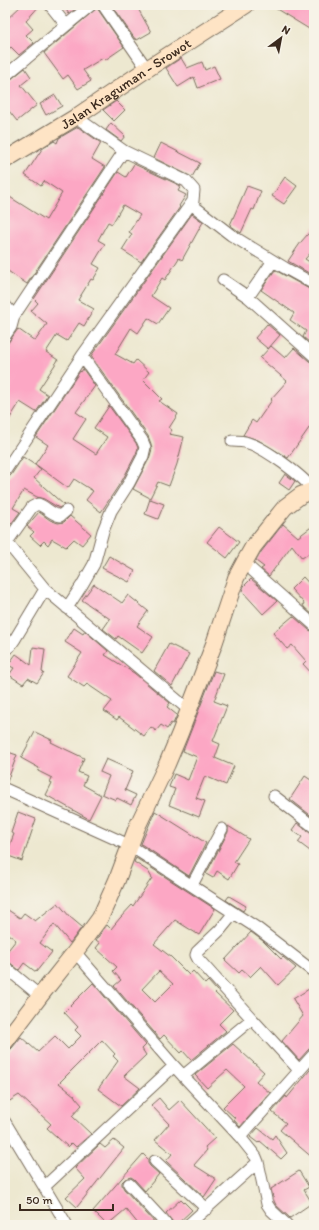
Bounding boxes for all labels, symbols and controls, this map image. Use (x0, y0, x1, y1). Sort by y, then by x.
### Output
north arrow (261, 18, 301, 58)
text: N (279, 22, 293, 37)
street label: Jalan Kraguman - Srowot (58, 34, 194, 133)
scale bar (20, 1186, 113, 1212)
text: 50 m (26, 1193, 52, 1207)

